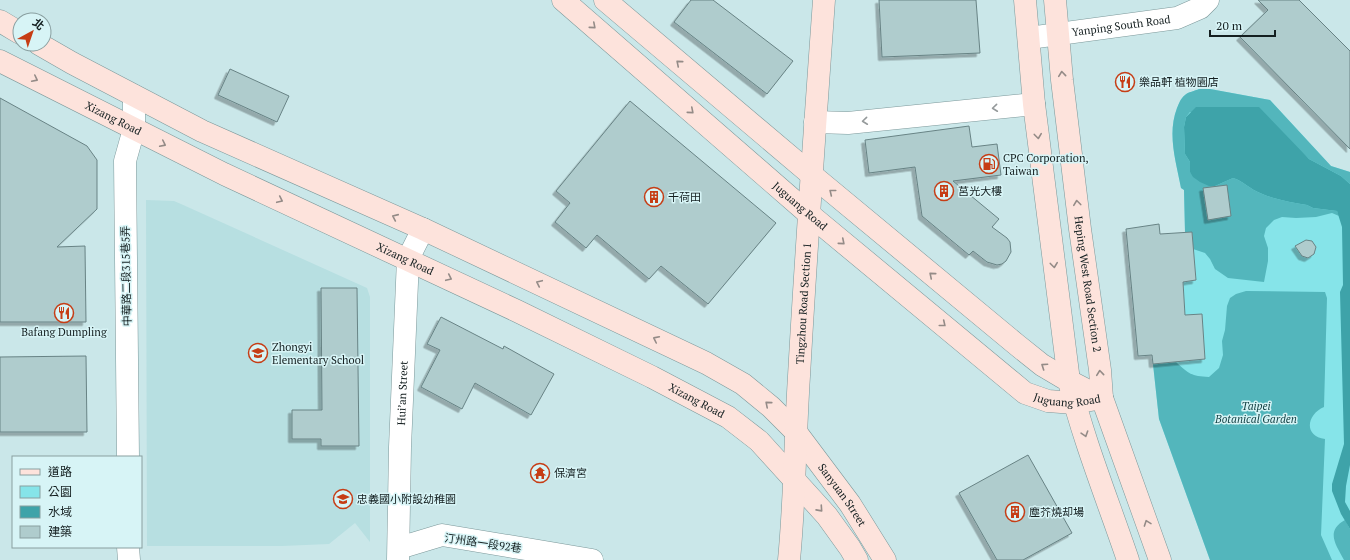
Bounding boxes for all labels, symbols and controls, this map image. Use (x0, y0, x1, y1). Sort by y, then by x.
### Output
north arrow (12, 12, 52, 52)
street label: Yanping South Road (1071, 12, 1171, 39)
scale bar (1210, 12, 1275, 38)
text: 北 (30, 15, 47, 33)
text: 20 m (1216, 18, 1243, 33)
one-way arrow (588, 21, 596, 28)
one-way arrow (677, 61, 684, 68)
one-way arrow (1057, 71, 1066, 77)
restaurant icon: 樂品軒 植物園店 (1114, 71, 1136, 93)
one-way arrow (31, 74, 38, 82)
place label: 樂品軒 植物園店 (1139, 75, 1219, 89)
street label: Xizang Road (83, 98, 144, 138)
one-way arrow (992, 104, 998, 113)
one-way arrow (686, 106, 694, 114)
one-way arrow (862, 117, 868, 126)
one-way arrow (1033, 133, 1042, 139)
one-way arrow (159, 139, 167, 147)
place label: CPC Corporation, Taiwan (1003, 151, 1089, 178)
fuel station icon: CPC Corporation, Taiwan (978, 153, 1000, 175)
street label: Juguang Road (770, 179, 830, 233)
building icon: 莒光大樓 (933, 180, 955, 202)
place label: 莒光大樓 (958, 184, 1002, 198)
building icon: 千荷田 (643, 186, 665, 208)
place label: 千荷田 (668, 190, 701, 204)
one-way arrow (830, 190, 837, 197)
one-way arrow (276, 195, 284, 203)
one-way arrow (1073, 200, 1082, 206)
one-way arrow (392, 214, 400, 222)
street label: Heping West Road Section 2 (1071, 215, 1104, 353)
street label: 中華路二段315巷5弄 (118, 226, 134, 326)
one-way arrow (838, 237, 845, 244)
street label: Xizang Road (375, 239, 436, 278)
street label: Tingzhou Road Section 1 (793, 242, 814, 365)
one-way arrow (1049, 262, 1058, 268)
one-way arrow (930, 273, 937, 280)
one-way arrow (445, 274, 452, 282)
one-way arrow (535, 280, 543, 288)
restaurant icon: Bafang Dumpling (53, 302, 75, 324)
one-way arrow (938, 320, 945, 327)
place label: Bafang Dumpling (21, 325, 107, 339)
one-way arrow (653, 336, 661, 344)
place label: Zhongyi Elementary School (272, 340, 364, 367)
school or university icon: Zhongyi Elementary School (247, 342, 269, 364)
street label: Hui’an Street (394, 360, 411, 426)
one-way arrow (1041, 363, 1048, 371)
one-way arrow (1096, 370, 1105, 376)
street label: Xizang Road (666, 380, 727, 421)
street label: Juguang Road (1032, 390, 1101, 410)
park label: Taipei Botanical Garden (1214, 399, 1297, 426)
one-way arrow (765, 402, 773, 409)
one-way arrow (1080, 430, 1088, 437)
legend (12, 456, 142, 548)
street label: Sanyuan Street (815, 461, 869, 529)
temple icon: 保濟宮 (529, 462, 551, 484)
text: 道路 (48, 464, 72, 479)
place label: 保濟宮 (554, 466, 587, 480)
text: 公園 (48, 484, 72, 499)
school or university icon: 忠義國小附設幼稚園 (332, 488, 354, 510)
place label: 忠義國小附設幼稚園 (357, 492, 456, 506)
building icon: 塵芥燒却場 (1004, 501, 1026, 523)
text: 水域 (48, 504, 72, 519)
one-way arrow (815, 504, 823, 512)
place label: 塵芥燒却場 (1029, 505, 1084, 519)
one-way arrow (1144, 520, 1152, 527)
text: 建築 (48, 524, 72, 539)
street label: 汀州路一段92巷 (444, 531, 522, 555)

